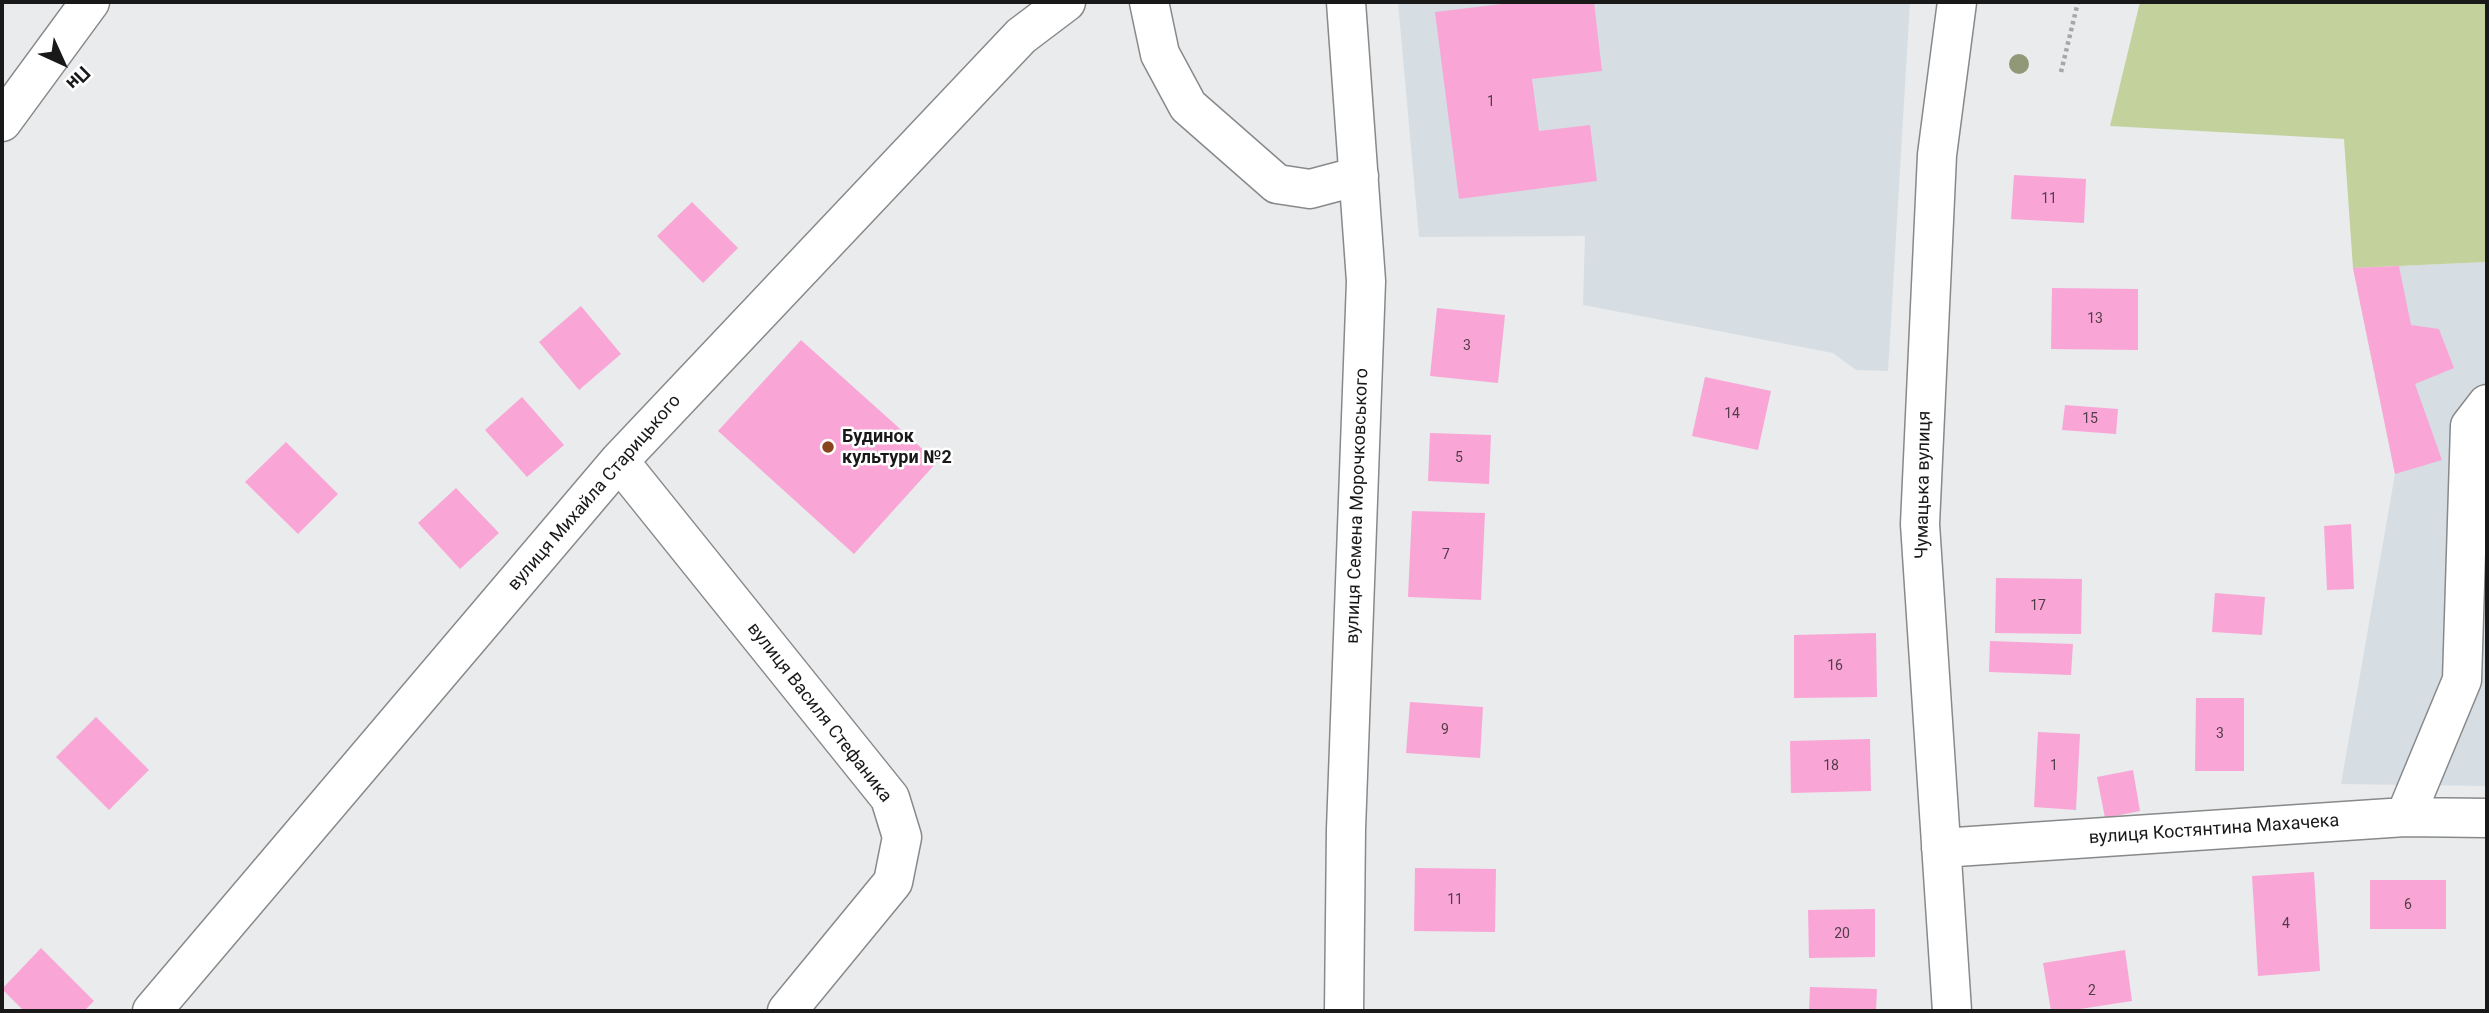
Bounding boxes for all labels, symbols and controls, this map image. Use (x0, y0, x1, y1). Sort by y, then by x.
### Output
north arrow (28, 28, 98, 98)
text: Пн (62, 62, 95, 95)
house number: 1 (1487, 94, 1495, 110)
house number: 11 (2041, 191, 2057, 207)
house number: 13 (2087, 311, 2103, 327)
house number: 3 (1463, 338, 1471, 354)
street label: вулиця Семена Морочковського (1342, 368, 1374, 644)
street label: вулиця Михайла Старицького (504, 391, 686, 595)
house number: 14 (1724, 406, 1740, 422)
street label: Чумацька вулиця (1912, 411, 1936, 559)
house number: 15 (2082, 411, 2098, 427)
place label: Будинок культури №2 (842, 426, 952, 468)
marker: Будинок культури №2 (820, 439, 836, 455)
house number: 5 (1455, 450, 1463, 466)
house number: 7 (1442, 547, 1450, 563)
house number: 17 (2030, 598, 2046, 614)
street label: вулиця Василя Стефаника (742, 619, 896, 807)
house number: 16 (1827, 658, 1843, 674)
house number: 9 (1441, 722, 1449, 738)
house number: 3 (2216, 726, 2224, 742)
house number: 18 (1823, 758, 1839, 774)
house number: 1 (2050, 758, 2058, 774)
street label: вулиця Костянтина Махачека (2088, 810, 2340, 850)
house number: 11 (1447, 892, 1463, 908)
house number: 6 (2404, 897, 2412, 913)
house number: 4 (2282, 916, 2290, 932)
house number: 20 (1834, 926, 1850, 942)
house number: 2 (2088, 983, 2096, 999)

